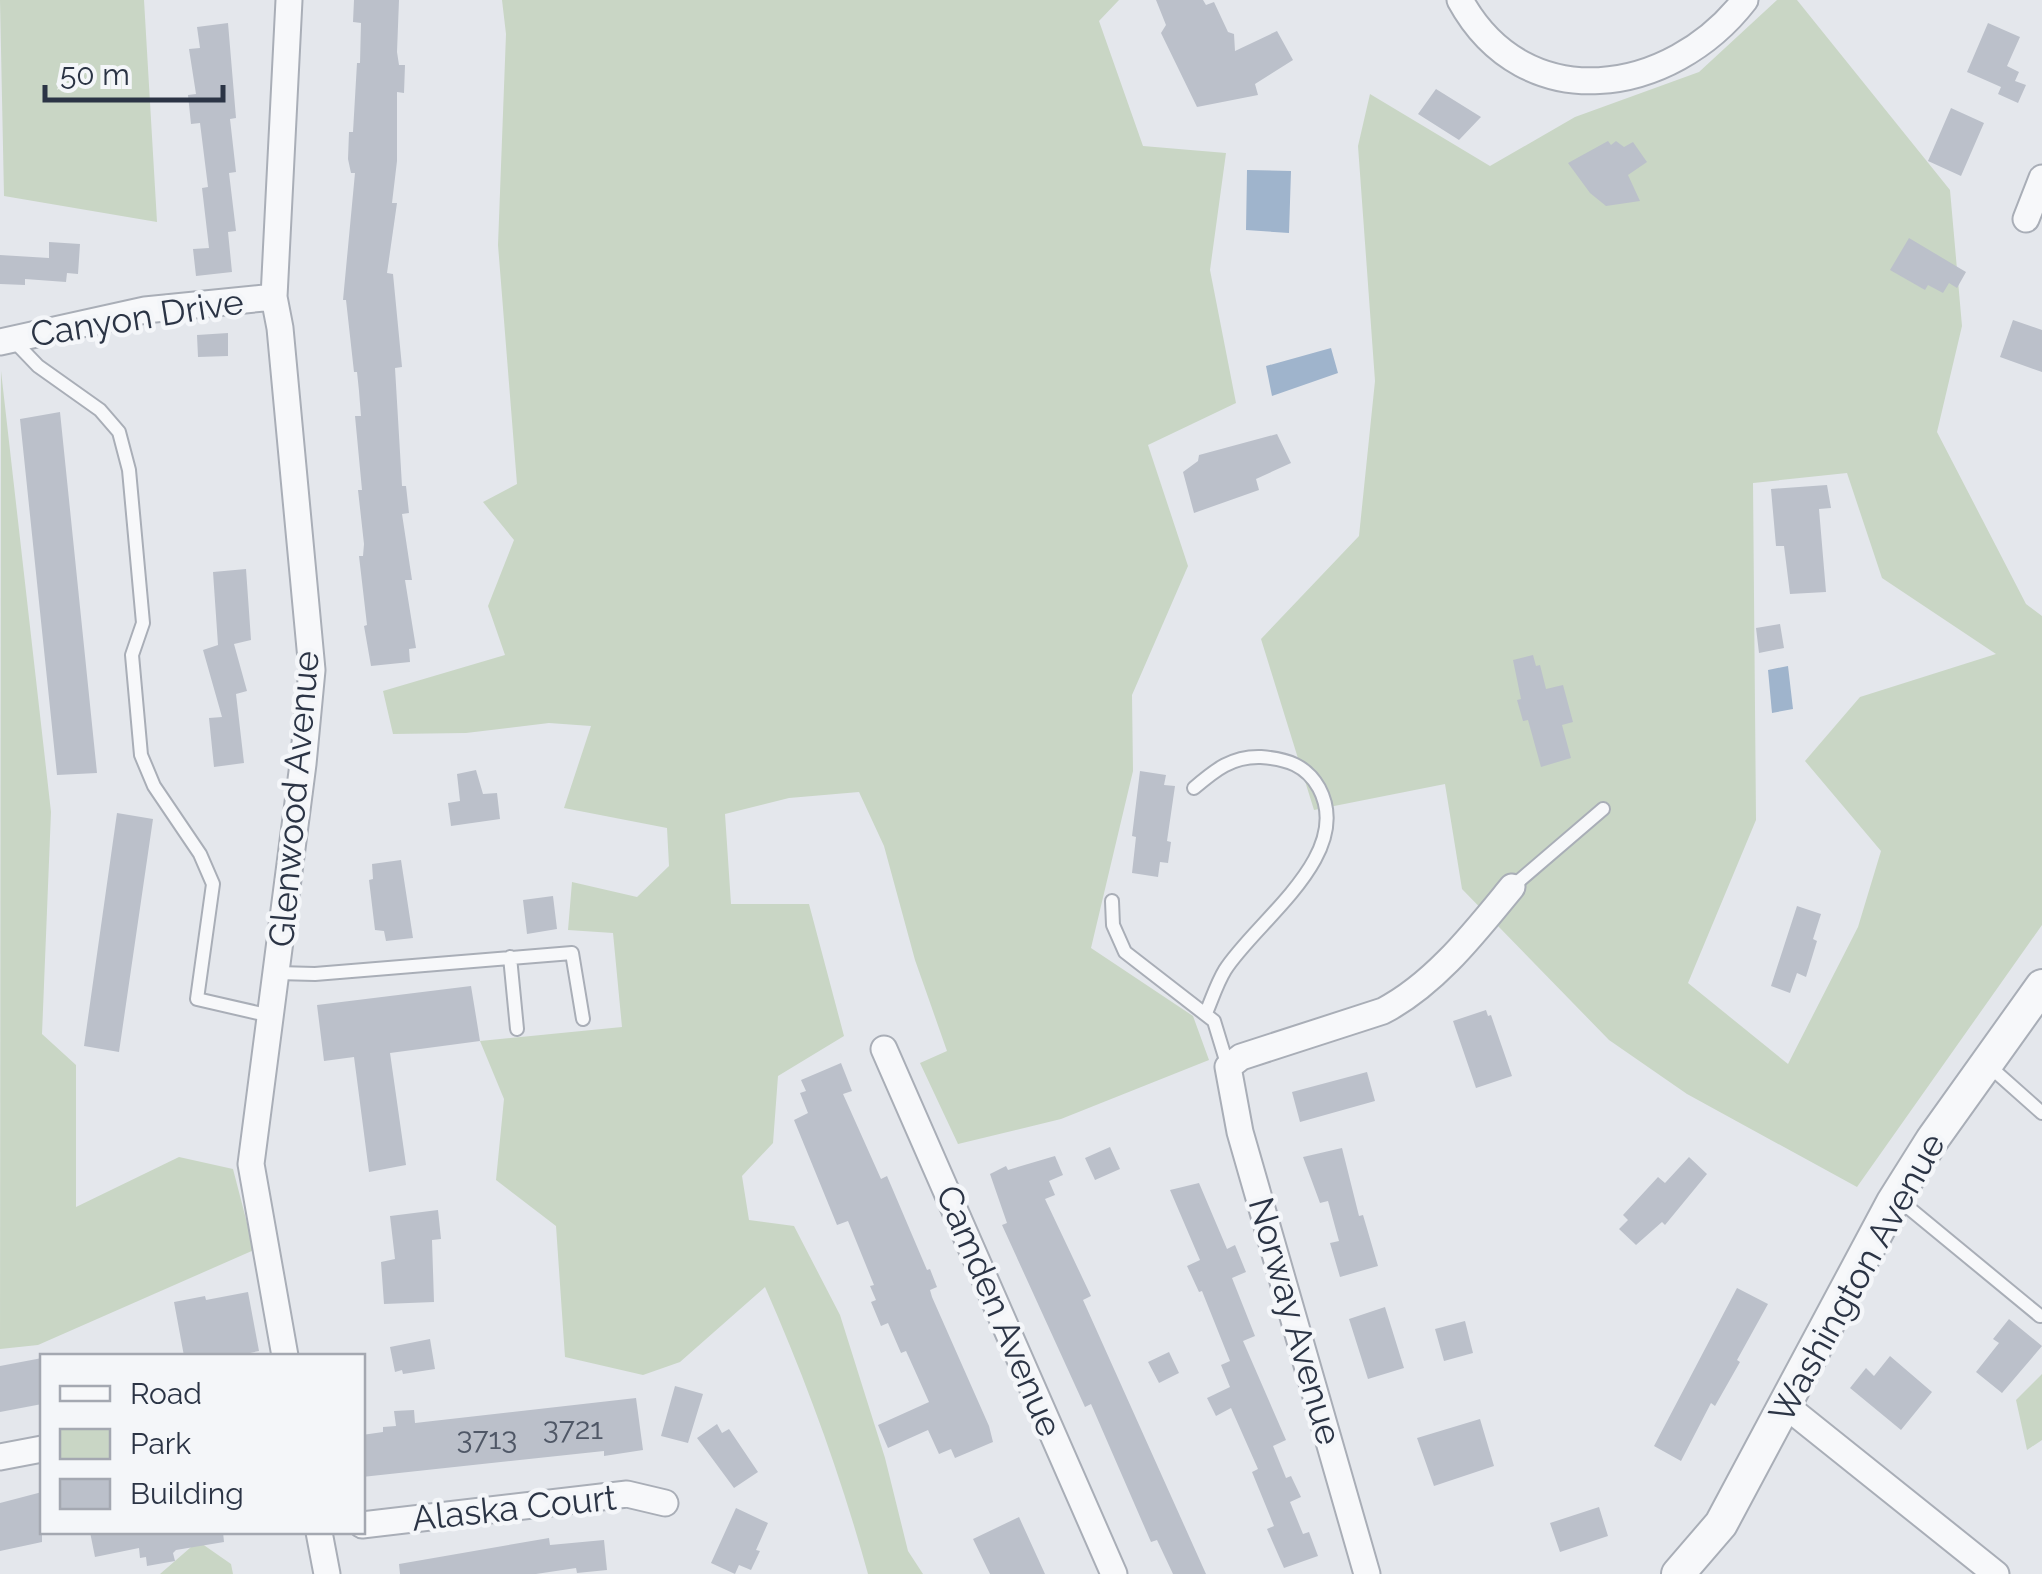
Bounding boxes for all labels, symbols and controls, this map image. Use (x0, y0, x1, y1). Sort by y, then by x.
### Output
scale bar (45, 40, 222, 102)
text: 50 m (60, 57, 130, 92)
street label: Canyon Drive (27, 280, 246, 355)
street label: Glenwood Avenue (260, 649, 327, 949)
street label: Washington Avenue (1760, 1126, 1953, 1429)
street label: Camden Avenue (928, 1179, 1071, 1442)
street label: Norway Avenue (1241, 1193, 1350, 1449)
legend (40, 1354, 365, 1534)
text: Road (130, 1376, 202, 1411)
house number: 3721 (543, 1411, 603, 1446)
house number: 3713 (457, 1421, 517, 1456)
text: Park (130, 1426, 191, 1461)
text: Building (130, 1476, 244, 1511)
street label: Alaska Court (410, 1476, 618, 1539)

